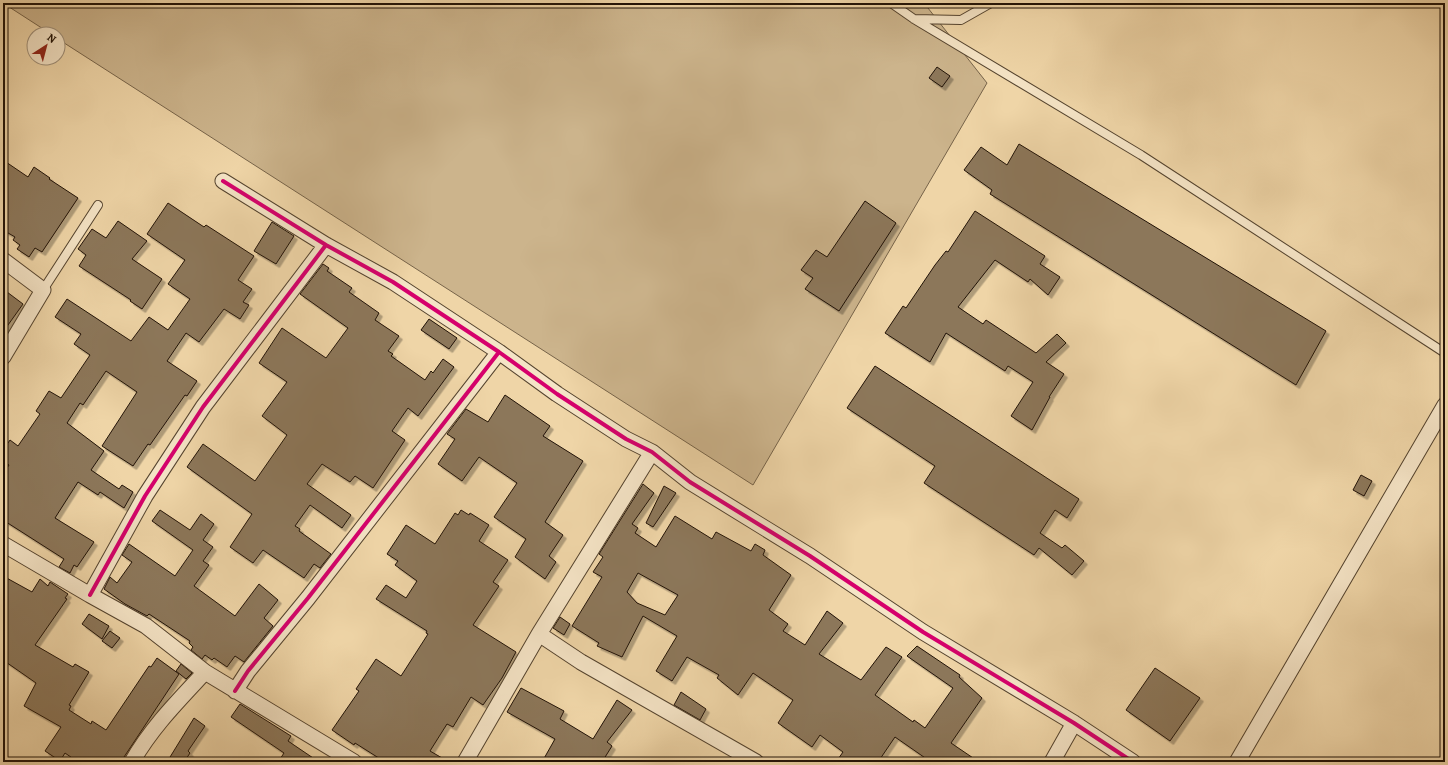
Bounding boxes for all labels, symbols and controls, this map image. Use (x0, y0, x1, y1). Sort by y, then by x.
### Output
north arrow (26, 26, 66, 66)
text: N (44, 30, 59, 47)

